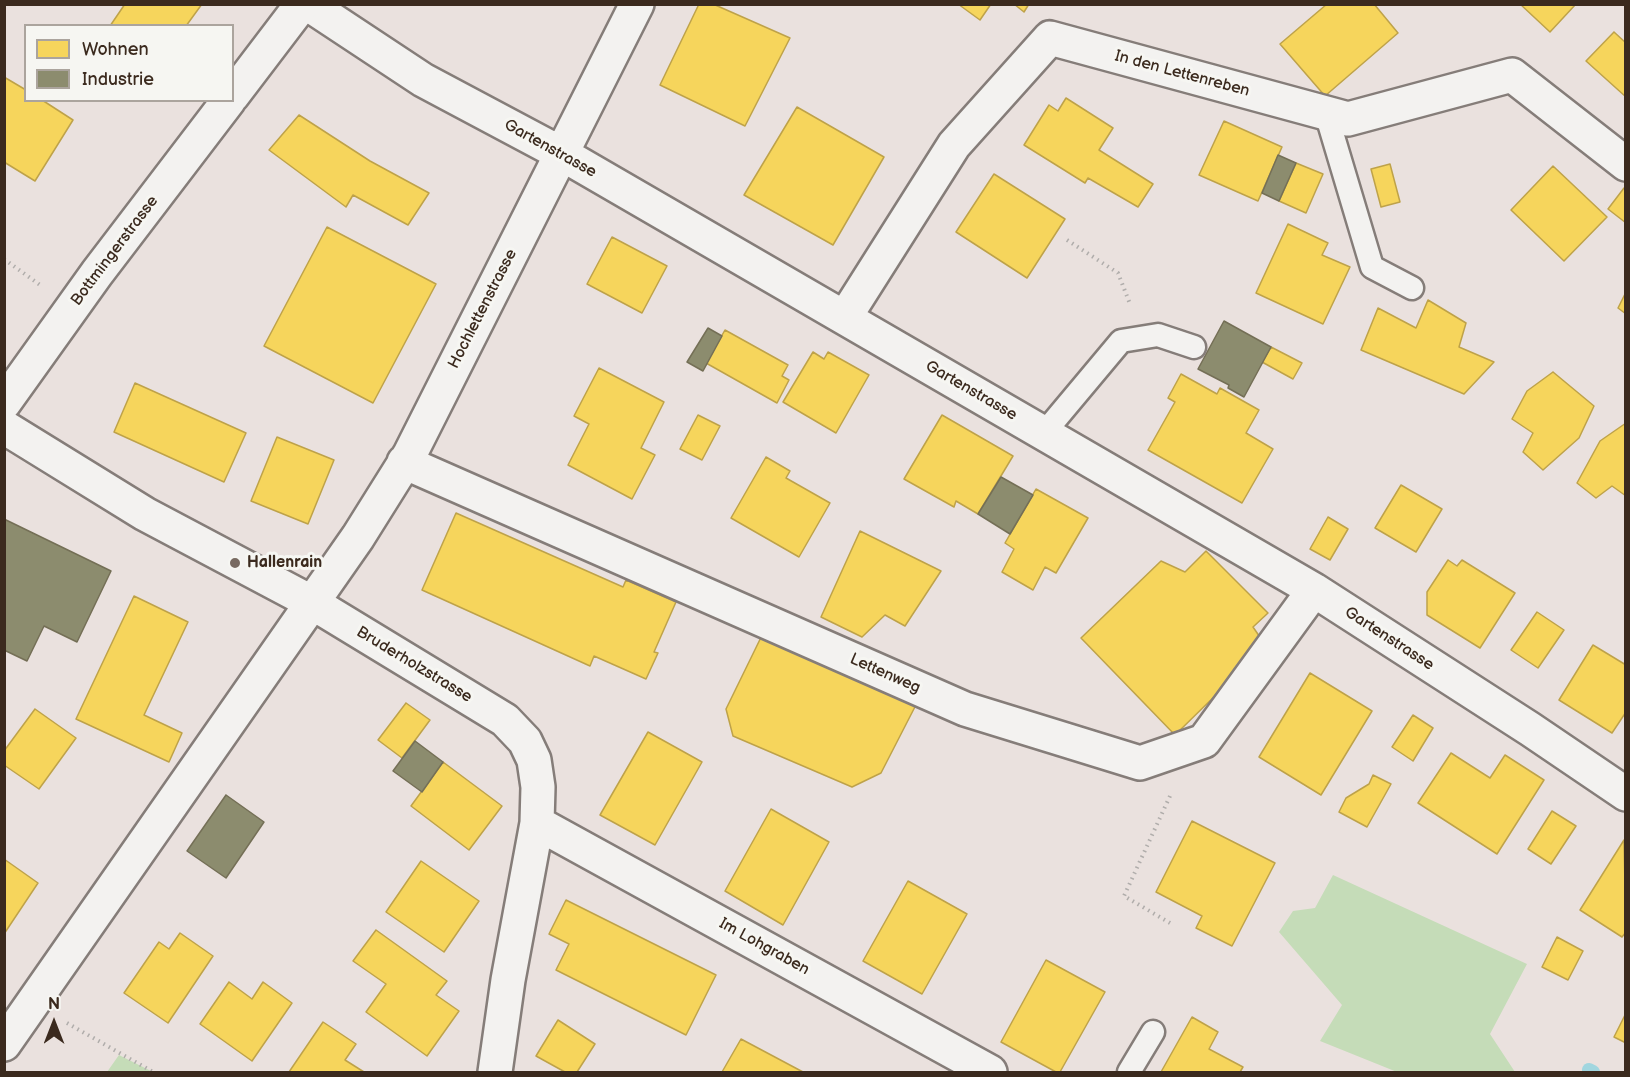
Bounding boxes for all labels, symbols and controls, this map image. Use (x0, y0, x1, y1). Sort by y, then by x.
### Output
legend (24, 24, 234, 102)
text: Wohnen (82, 39, 149, 60)
street label: In den Lettenreben (1112, 47, 1252, 101)
text: Industrie (82, 69, 154, 90)
street label: Gartenstrasse (500, 116, 600, 182)
street label: Bottmingerstrasse (67, 192, 163, 310)
street label: Hochlettenstrasse (445, 246, 521, 372)
street label: Gartenstrasse (922, 357, 1020, 425)
place label: Hallenrain (247, 553, 322, 573)
marker: Hallenrain (228, 556, 242, 570)
street label: Gartenstrasse (1341, 603, 1437, 675)
street label: Bruderholzstrasse (353, 623, 475, 707)
street label: Lettenweg (847, 650, 923, 698)
street label: Im Lohgraben (715, 914, 813, 980)
north arrow (24, 993, 84, 1053)
text: N (48, 995, 60, 1014)

